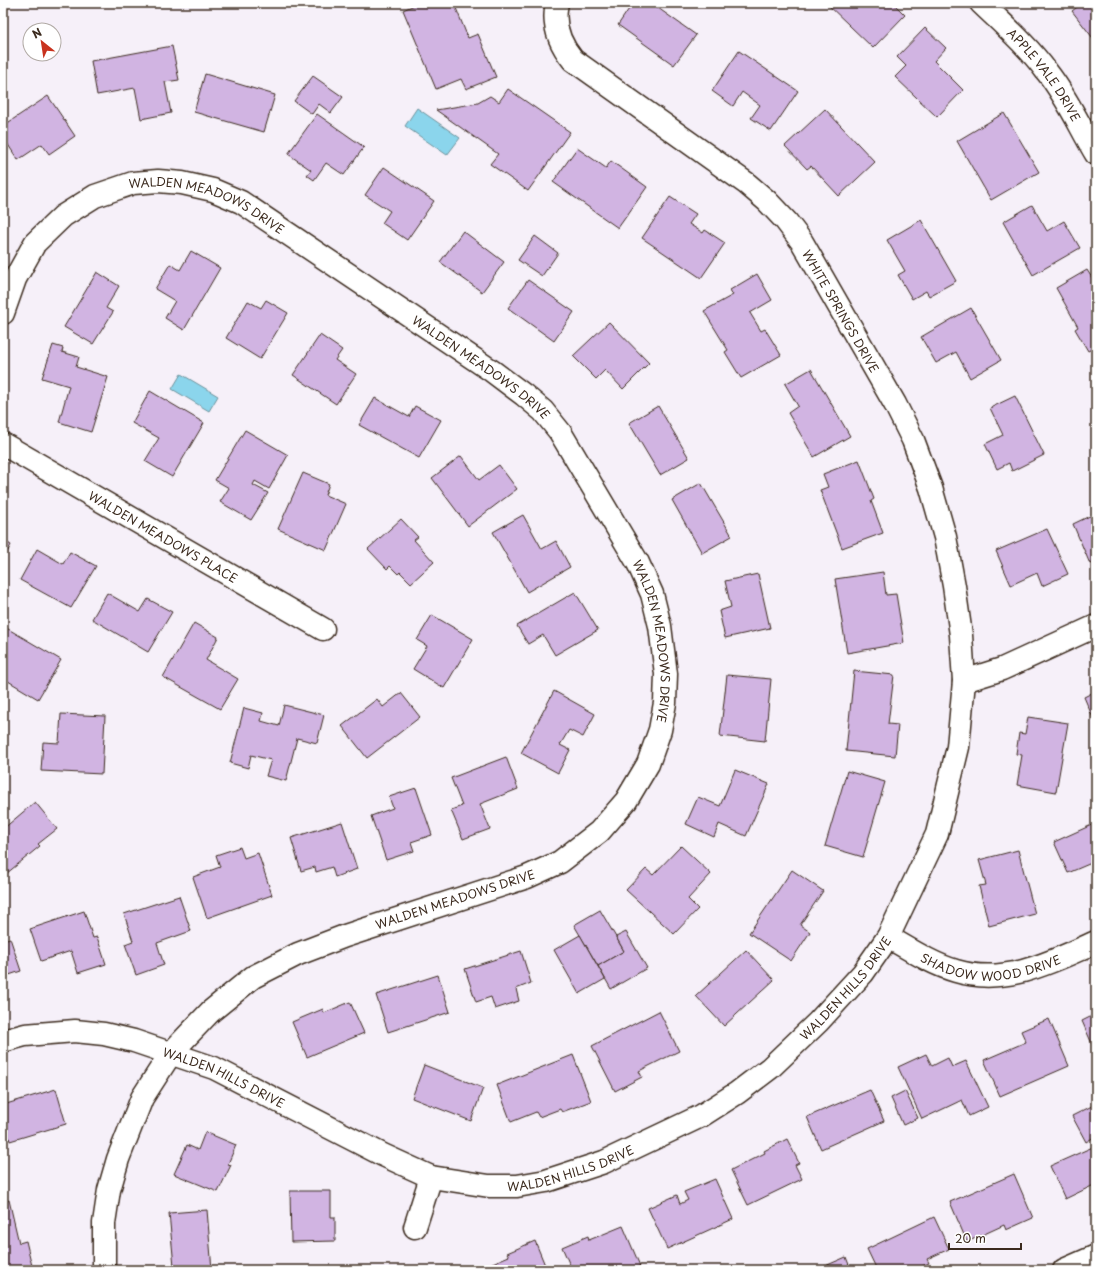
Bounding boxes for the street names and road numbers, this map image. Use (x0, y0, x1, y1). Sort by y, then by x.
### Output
street label: APPLE VALE DRIVE (1003, 24, 1085, 124)
street label: WALDEN MEADOWS DRIVE (128, 172, 288, 238)
street label: WHITE SPRINGS DRIVE (798, 246, 884, 376)
street label: WALDEN MEADOWS DRIVE (409, 311, 555, 422)
street label: WALDEN MEADOWS PLACE (85, 486, 241, 587)
street label: WALDEN MEADOWS DRIVE (629, 557, 675, 724)
street label: WALDEN MEADOWS DRIVE (373, 865, 537, 933)
street label: WALDEN HILLS DRIVE (796, 932, 895, 1044)
street label: SHADOW WOOD DRIVE (919, 946, 1063, 962)
street label: WALDEN HILLS DRIVE (161, 1042, 288, 1112)
street label: WALDEN HILLS DRIVE (507, 1140, 636, 1195)

